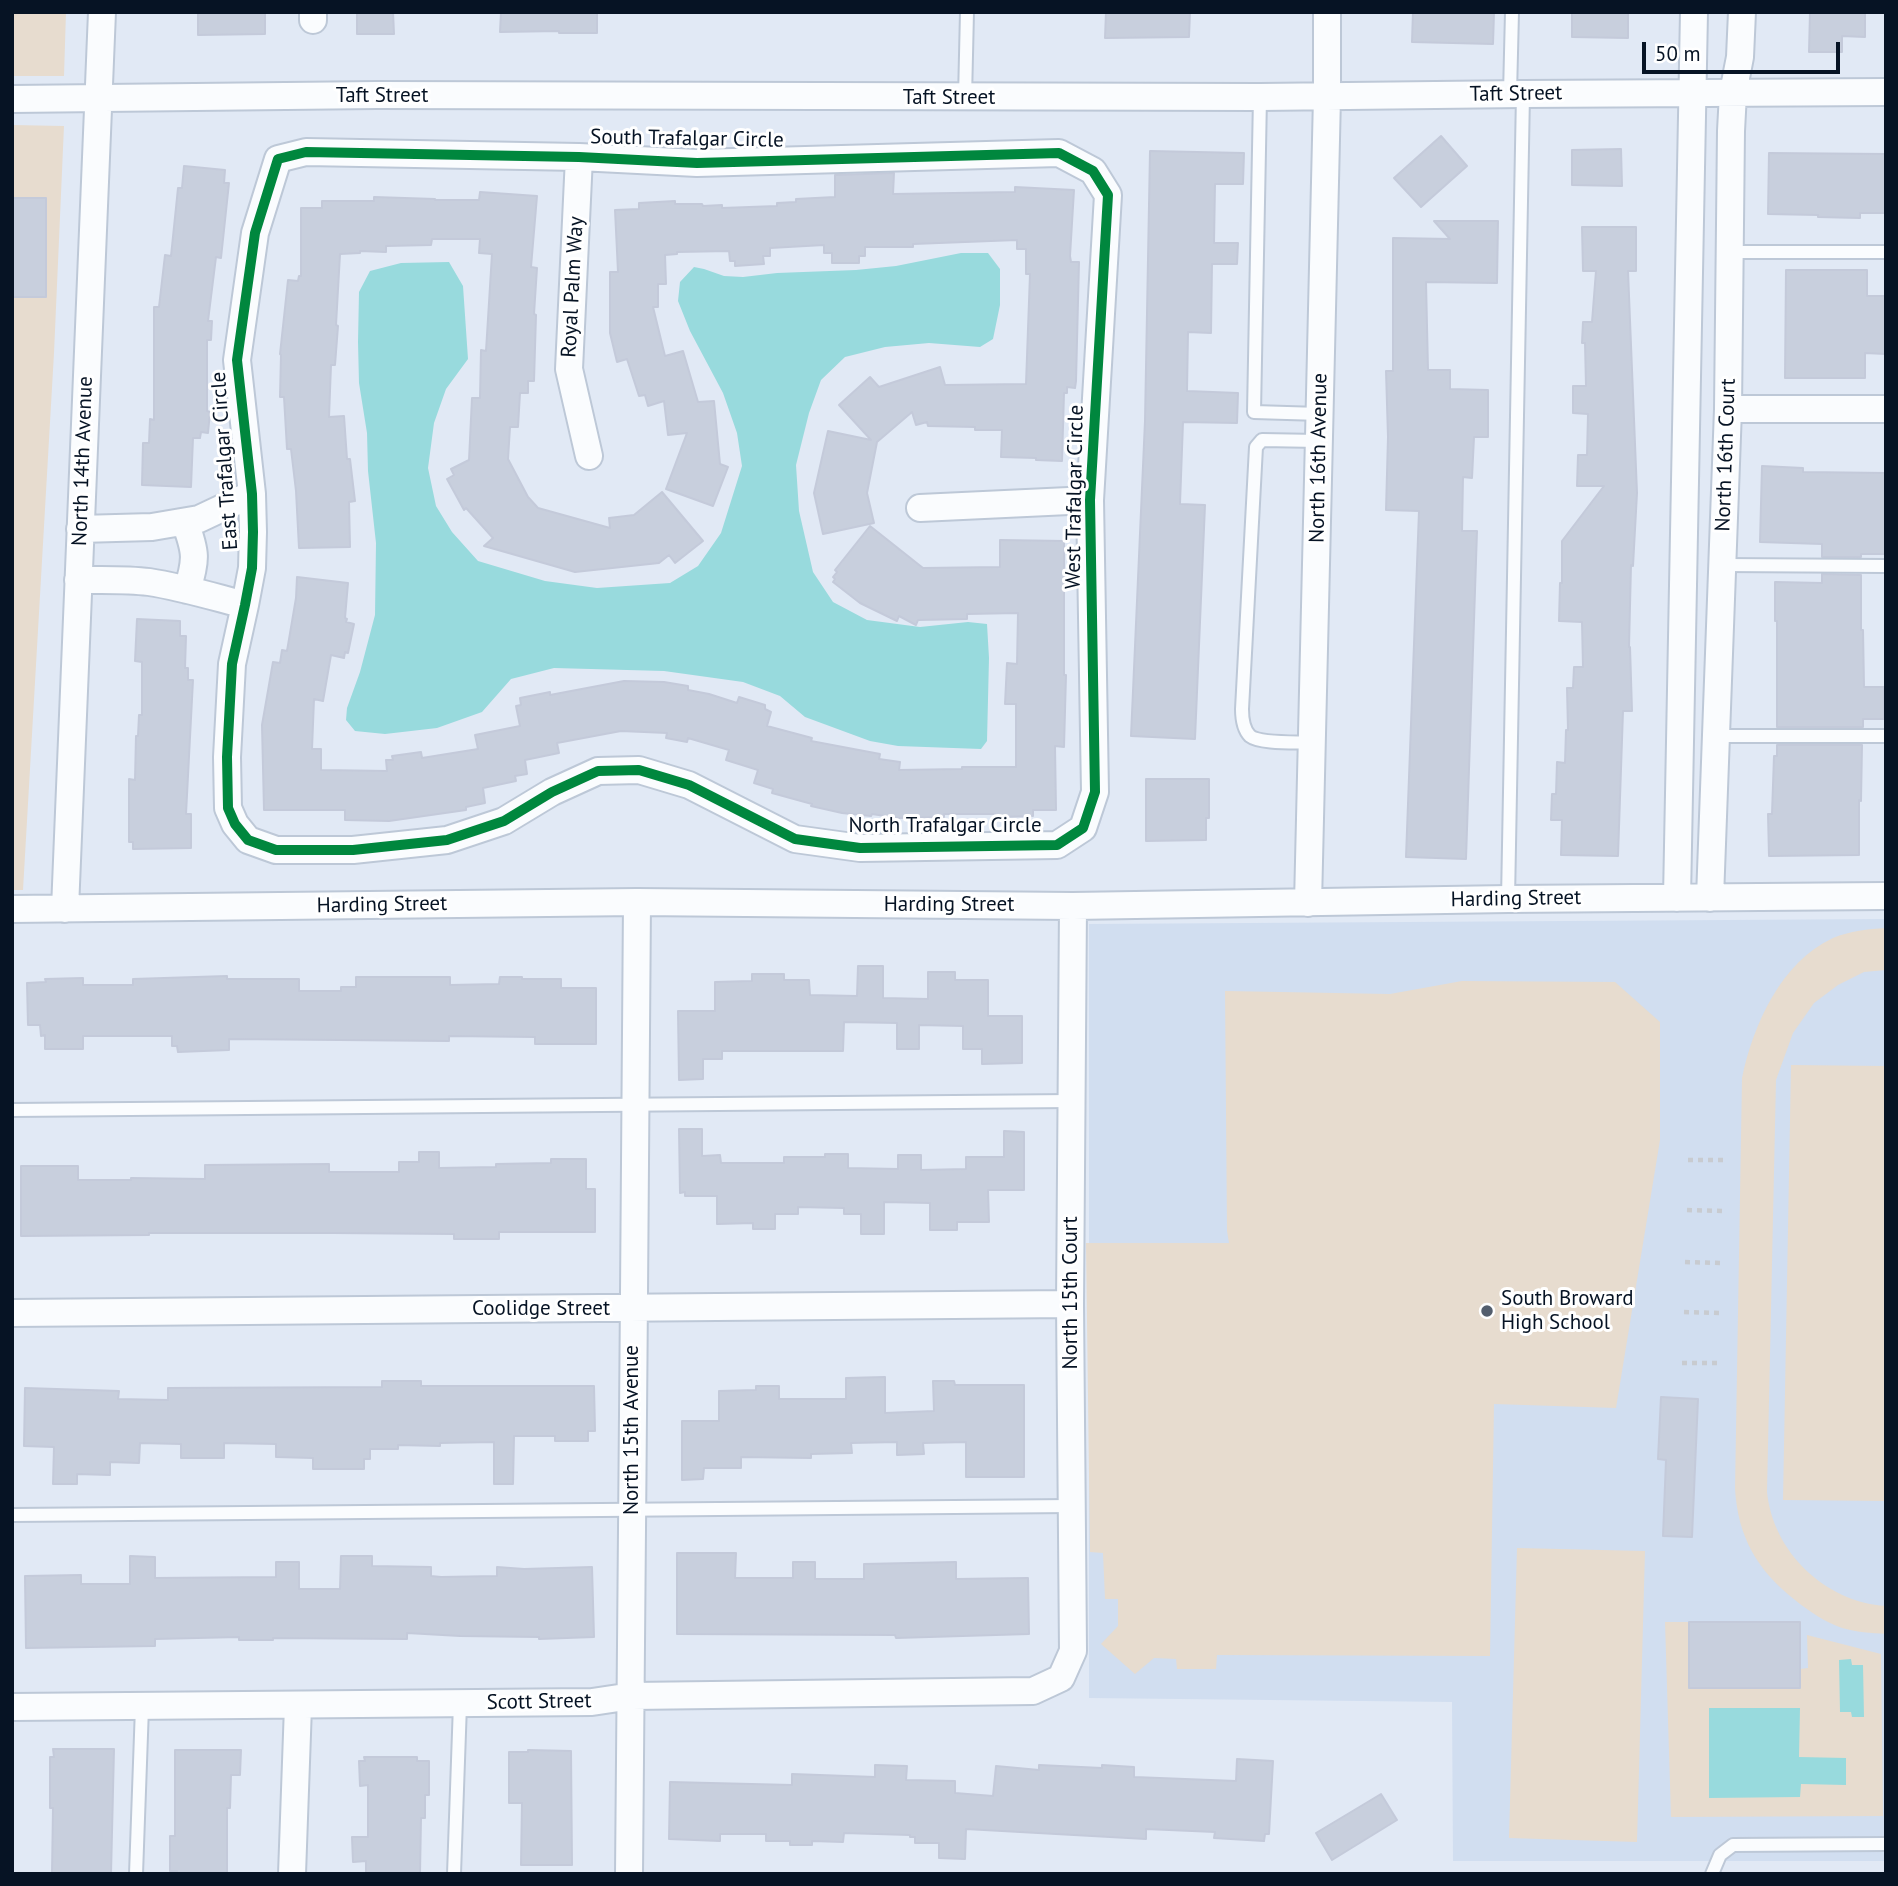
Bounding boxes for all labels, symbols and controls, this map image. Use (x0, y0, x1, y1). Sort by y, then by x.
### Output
scale bar (1646, 28, 1844, 72)
text: 50 m (1655, 40, 1701, 67)
street label: Taft Street (1469, 81, 1563, 107)
street label: Taft Street (336, 83, 428, 109)
street label: Taft Street (903, 85, 995, 111)
street label: South Trafalgar Circle (590, 125, 784, 153)
street label: Royal Palm Way (557, 216, 589, 358)
street label: East Trafalgar Circle (206, 371, 244, 551)
street label: North 16th Avenue (1305, 373, 1333, 543)
street label: North 14th Avenue (67, 376, 99, 546)
street label: North 16th Court (1711, 378, 1741, 532)
street label: West Trafalgar Circle (1061, 405, 1089, 589)
street label: North Trafalgar Circle (848, 813, 1042, 839)
street label: Harding Street (1450, 885, 1582, 913)
street label: Harding Street (316, 891, 448, 919)
street label: Harding Street (884, 892, 1014, 918)
street label: North 15th Court (1058, 1216, 1084, 1370)
place label: South Broward High School (1501, 1286, 1634, 1336)
street label: Coolidge Street (472, 1296, 610, 1322)
marker: South Broward High School (1479, 1303, 1495, 1319)
street label: North 15th Avenue (619, 1345, 645, 1515)
street label: Scott Street (486, 1688, 592, 1716)

